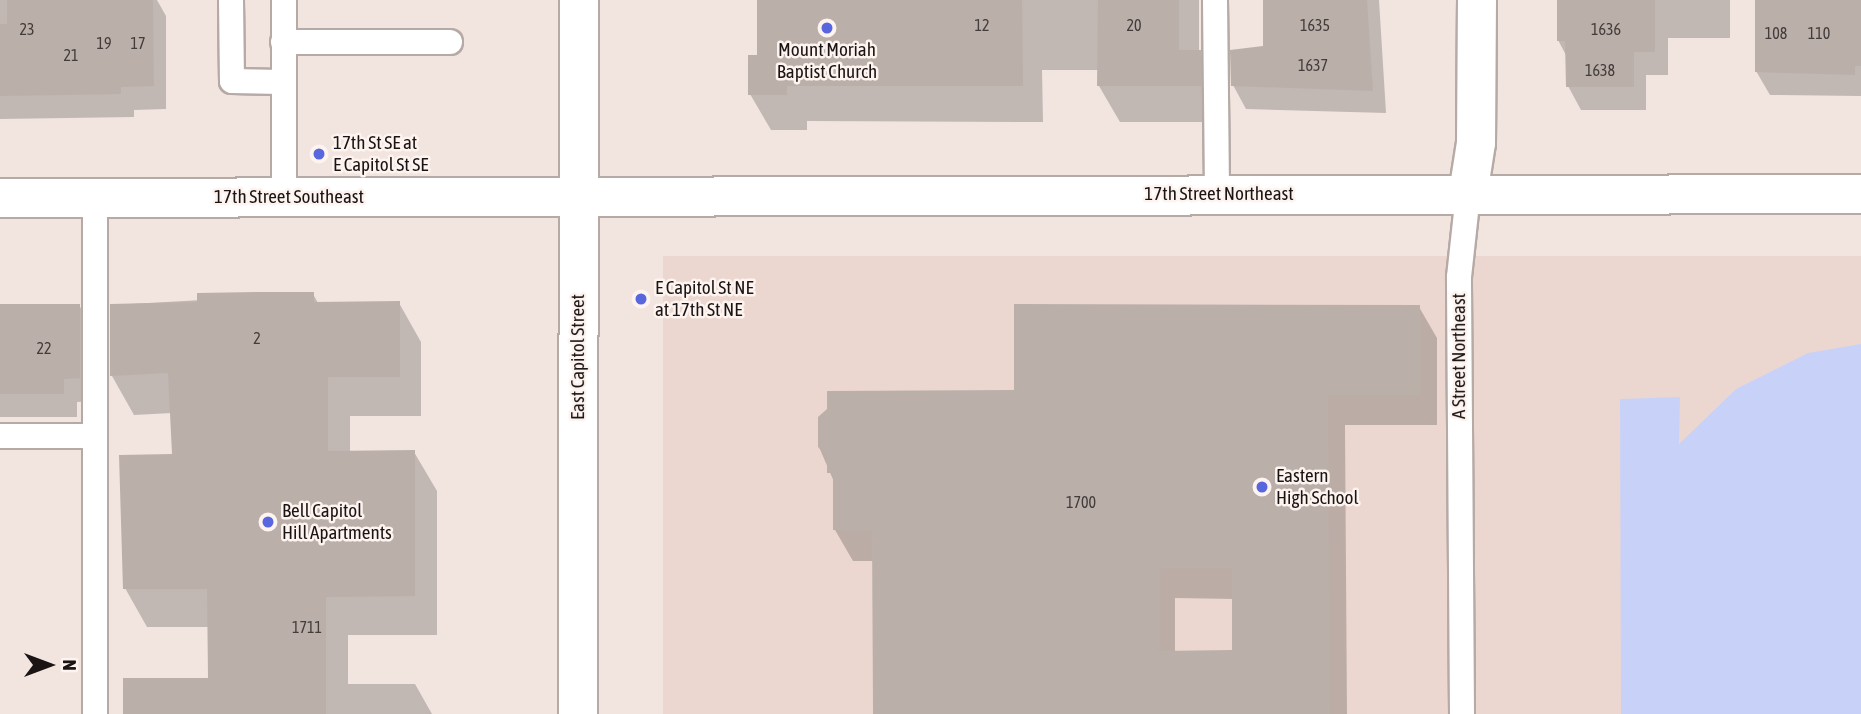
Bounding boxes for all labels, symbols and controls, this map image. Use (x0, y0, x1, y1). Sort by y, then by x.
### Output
house number: 12 (974, 15, 990, 35)
house number: 20 (1126, 15, 1142, 35)
house number: 1635 (1300, 15, 1330, 35)
house number: 23 (19, 19, 35, 39)
house number: 1636 (1591, 19, 1621, 39)
marker: Mount Moriah Baptist Church (819, 20, 835, 36)
house number: 108 (1765, 23, 1787, 43)
house number: 110 (1808, 23, 1830, 43)
house number: 19 (96, 33, 112, 53)
house number: 17 (130, 33, 146, 53)
place label: Mount Moriah Baptist Church (777, 39, 877, 83)
house number: 21 (63, 45, 79, 65)
house number: 1637 (1298, 55, 1328, 75)
house number: 1638 (1585, 60, 1615, 80)
place label: 17th St SE at E Capitol St SE (333, 132, 428, 176)
marker: 17th St SE at E Capitol St SE (311, 146, 327, 162)
street label: 17th Street Northeast (1144, 183, 1294, 205)
street label: 17th Street Southeast (214, 186, 364, 208)
place label: E Capitol St NE at 17th St NE (655, 277, 754, 321)
marker: E Capitol St NE at 17th St NE (633, 291, 649, 307)
street label: A Street Northeast (1448, 293, 1470, 419)
street label: East Capitol Street (567, 294, 589, 420)
house number: 2 (253, 328, 261, 348)
house number: 22 (36, 338, 52, 358)
place label: Eastern High School (1276, 465, 1359, 509)
marker: Eastern High School (1254, 479, 1270, 495)
house number: 1700 (1066, 492, 1096, 512)
place label: Bell Capitol Hill Apartments (282, 500, 392, 544)
marker: Bell Capitol Hill Apartments (260, 514, 276, 530)
house number: 1711 (292, 617, 322, 637)
north arrow (14, 630, 84, 700)
text: N (59, 659, 81, 671)

